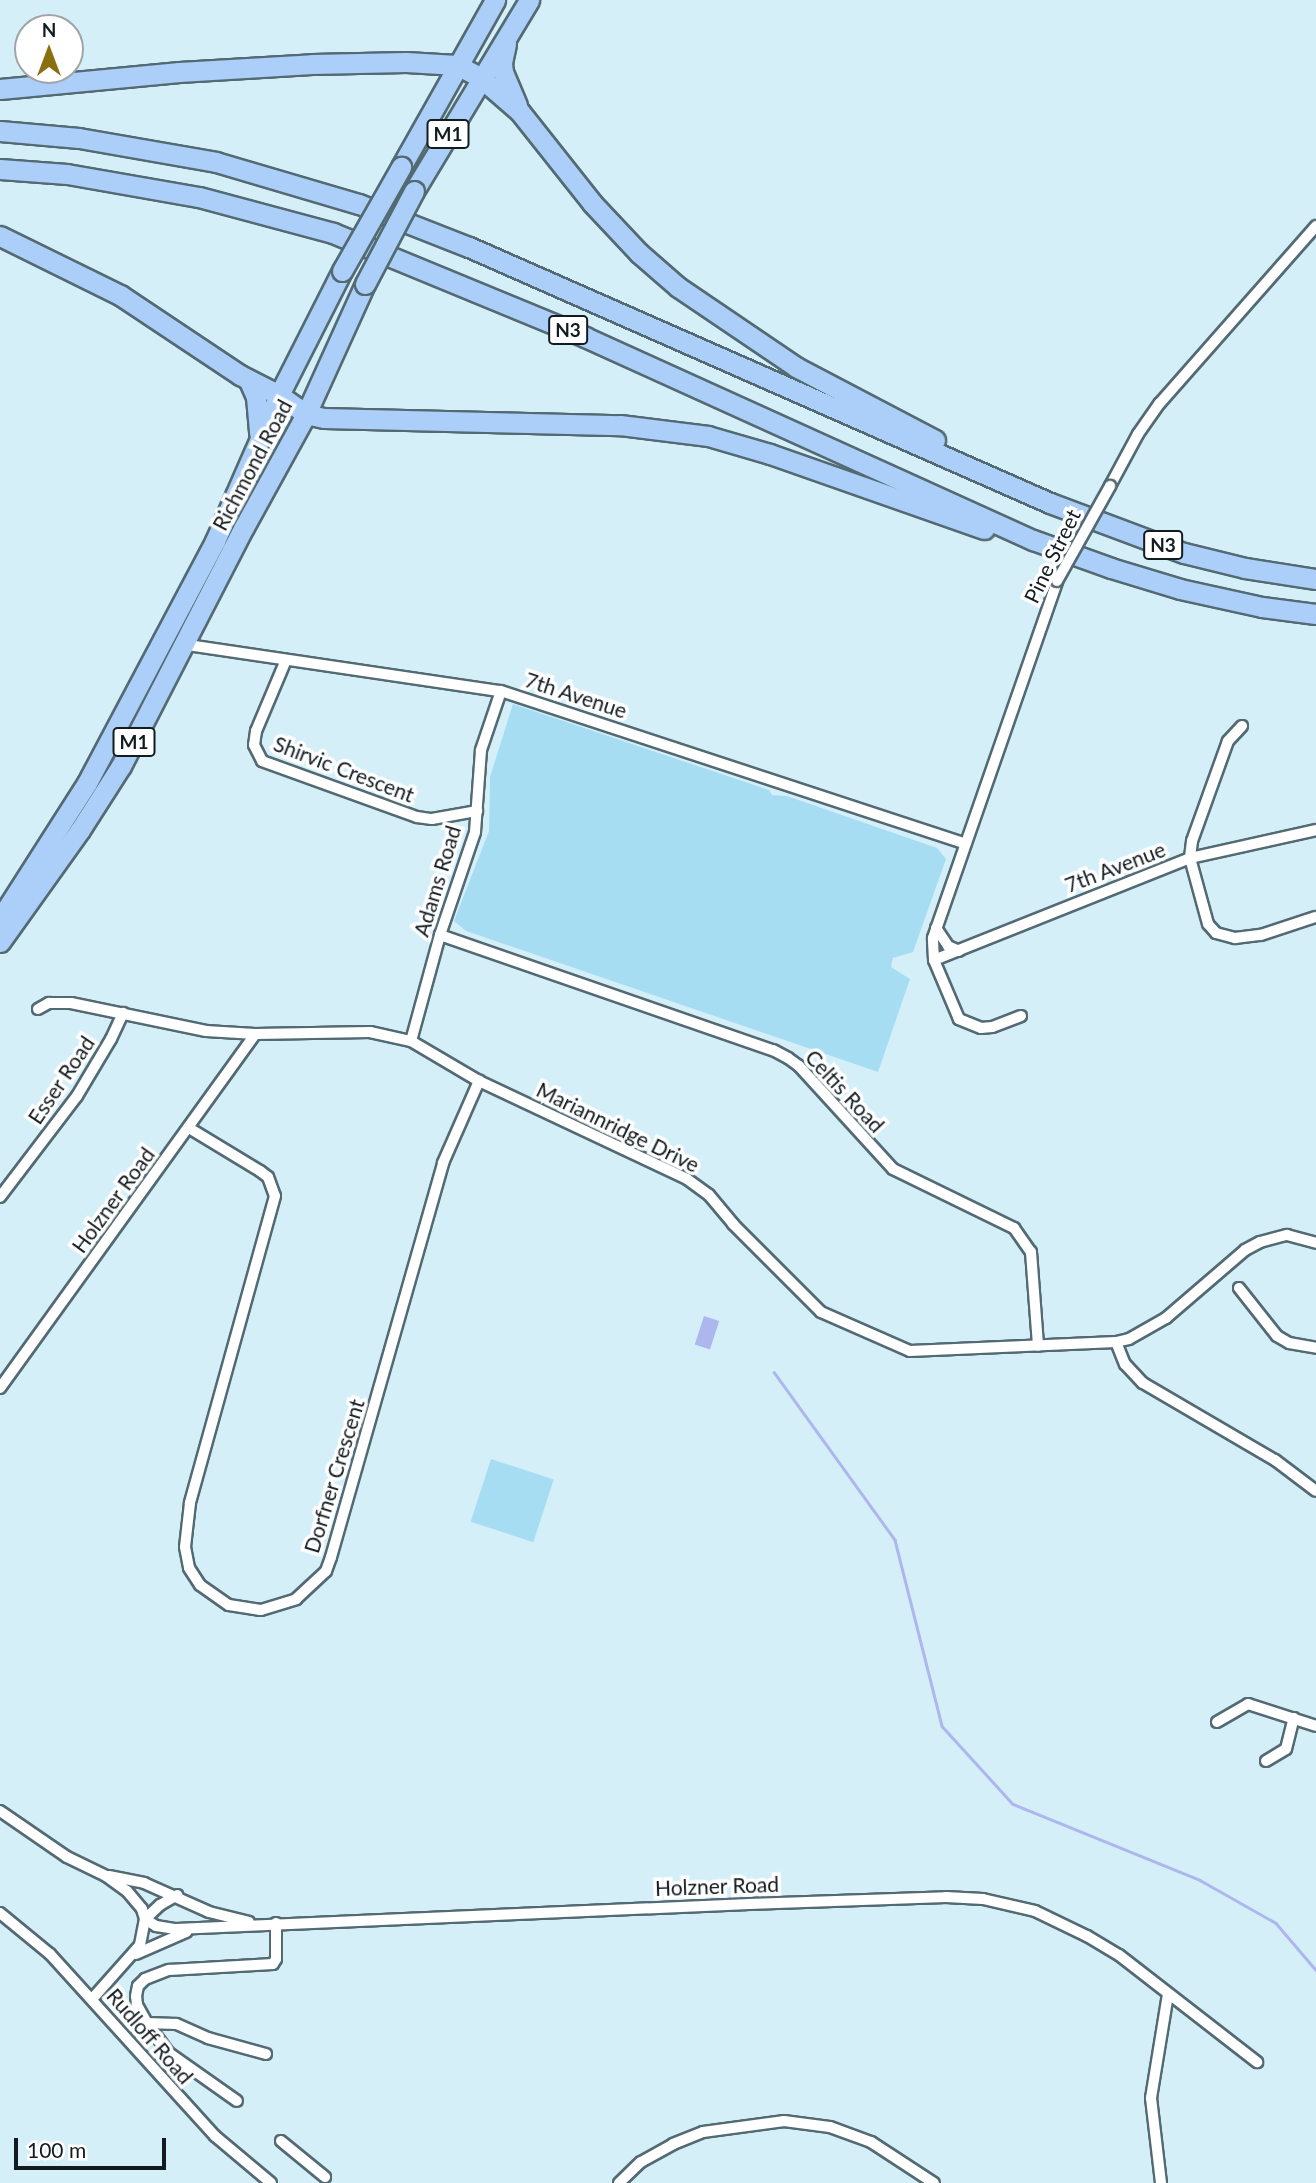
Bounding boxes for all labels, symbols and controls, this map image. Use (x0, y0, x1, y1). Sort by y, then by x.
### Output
north arrow (14, 14, 84, 84)
text: N (42, 18, 56, 41)
road number: M1 (425, 118, 471, 150)
road number: N3 (547, 314, 589, 346)
street label: Richmond Road (207, 395, 297, 535)
street label: Pine Street (1019, 505, 1085, 607)
road number: N3 (1142, 530, 1184, 560)
street label: 7th Avenue (522, 667, 630, 723)
road number: M1 (111, 726, 157, 758)
street label: Shirvic Crescent (270, 731, 418, 807)
street label: Adams Road (408, 823, 466, 939)
street label: 7th Avenue (1061, 836, 1169, 898)
street label: Esser Road (22, 1031, 100, 1129)
street label: Celtis Road (800, 1044, 890, 1138)
street label: Mariannridge Drive (533, 1077, 703, 1177)
street label: Holzner Road (66, 1142, 160, 1258)
street label: Dorfner Crescent (299, 1396, 369, 1556)
street label: Holzner Road (654, 1871, 780, 1901)
street label: Rudloff Road (102, 1983, 198, 2089)
scale bar (18, 2124, 170, 2168)
text: 100 m (27, 2137, 86, 2162)

